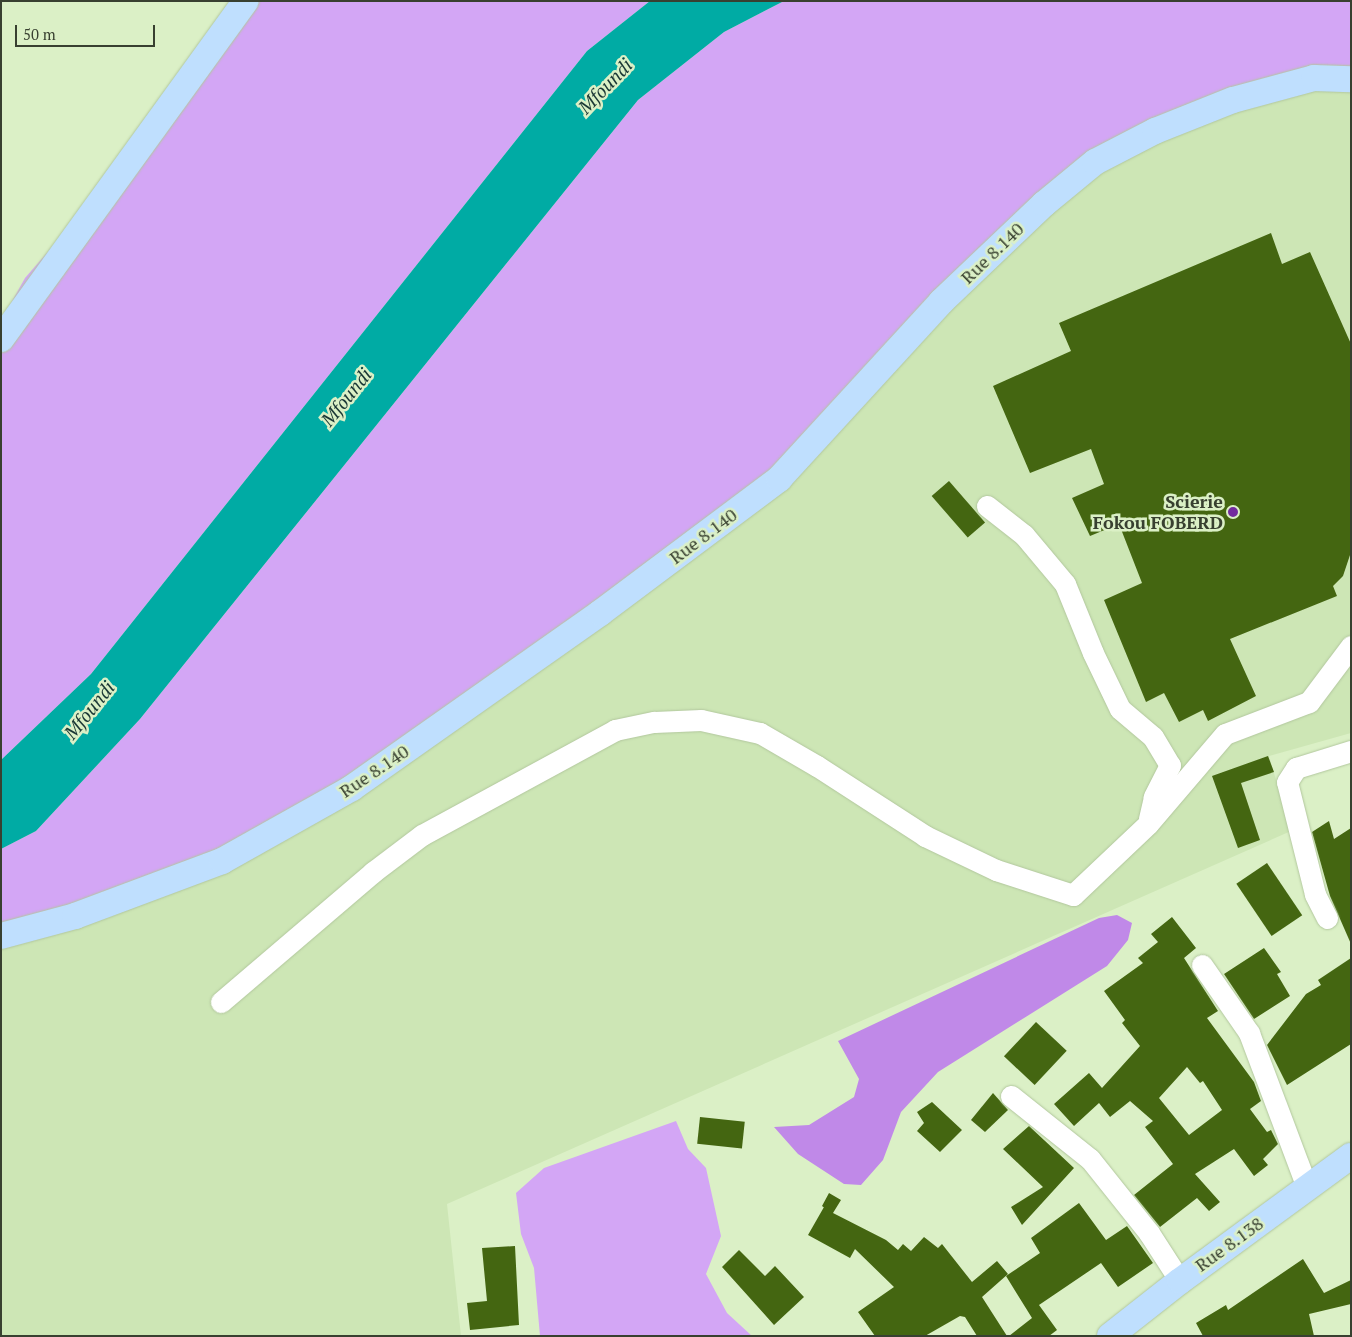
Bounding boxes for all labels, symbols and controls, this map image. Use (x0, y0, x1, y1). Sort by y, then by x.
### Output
scale bar (18, 15, 158, 47)
text: 50 m (23, 24, 56, 44)
water label: Mfoundi (573, 54, 637, 118)
street label: Rue 8.140 (956, 218, 1028, 288)
water label: Mfoundi (316, 363, 376, 431)
place label: Scierie Fokou FOBERD (1093, 491, 1223, 534)
street label: Rue 8.140 (665, 504, 741, 568)
marker: Scierie Fokou FOBERD (1227, 506, 1239, 518)
water label: Mfoundi (59, 676, 119, 744)
street label: Rue 8.140 (335, 740, 413, 802)
street label: Rue 8.138 (1191, 1212, 1267, 1276)

